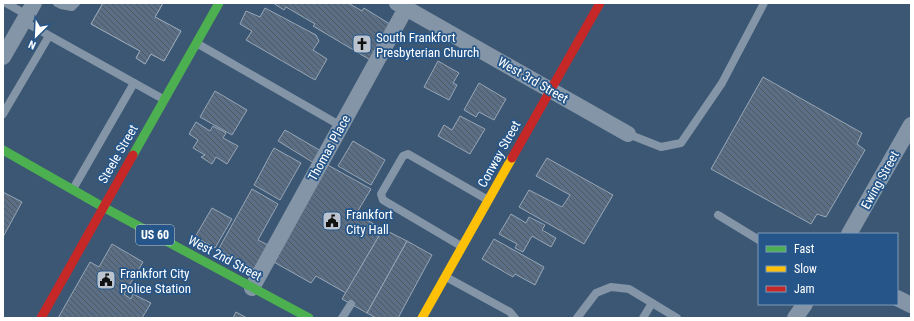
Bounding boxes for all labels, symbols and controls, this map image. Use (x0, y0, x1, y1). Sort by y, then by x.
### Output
north arrow (16, 16, 56, 56)
place label: South Frankfort Presbyterian Church (376, 30, 479, 60)
church icon: South Frankfort Presbyterian Church (351, 33, 373, 55)
text: N (26, 37, 38, 52)
street label: West 3rd Street (495, 54, 571, 106)
street label: Thomas Place (305, 112, 353, 184)
street label: Conway Street (475, 118, 523, 190)
street label: Steele Street (95, 122, 141, 186)
street label: Ewing Street (858, 148, 902, 212)
place label: Frankfort City Hall (346, 207, 393, 237)
public building icon: Frankfort City Hall (321, 210, 343, 232)
road number: US 60 (136, 225, 174, 245)
street label: West 2nd Street (186, 232, 264, 284)
legend (758, 233, 898, 305)
text: Fast (794, 242, 815, 256)
text: Slow (794, 262, 817, 276)
place label: Frankfort City Police Station (120, 266, 191, 296)
public building icon: Frankfort City Police Station (95, 269, 117, 291)
text: Jam (794, 282, 815, 296)

